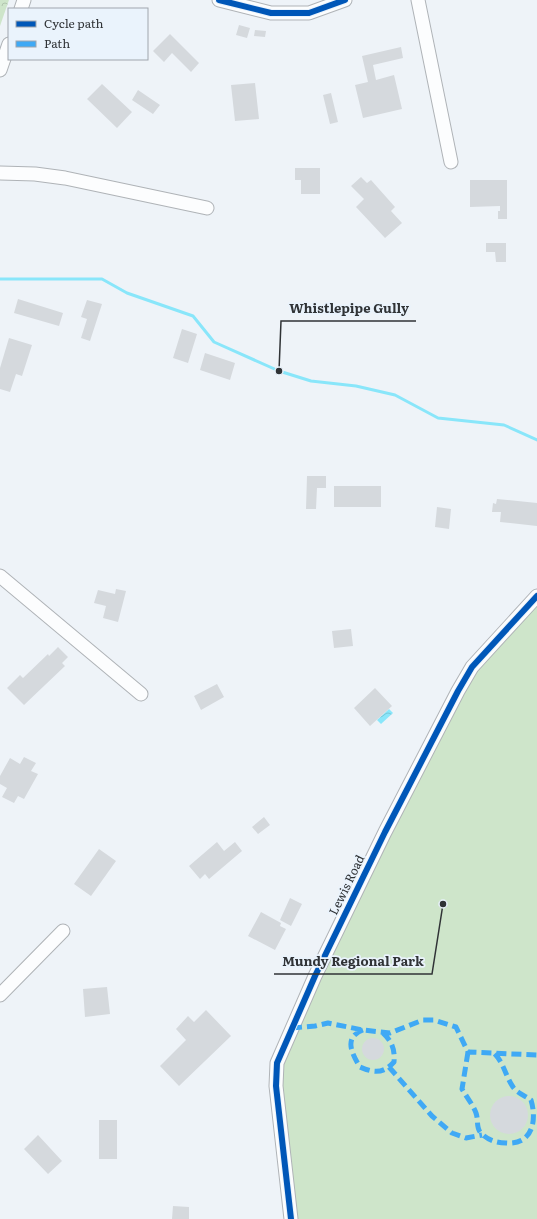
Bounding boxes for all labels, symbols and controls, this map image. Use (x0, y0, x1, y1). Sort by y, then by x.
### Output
legend (8, 8, 148, 60)
text: Cycle path (44, 14, 104, 32)
text: Path (44, 34, 70, 52)
callout: Whistlepipe Gully (281, 296, 416, 321)
text: Whistlepipe Gully (289, 298, 409, 317)
street label: Lewis Road (324, 851, 369, 918)
callout: Mundy Regional Park (274, 949, 432, 974)
text: Mundy Regional Park (282, 951, 424, 970)

